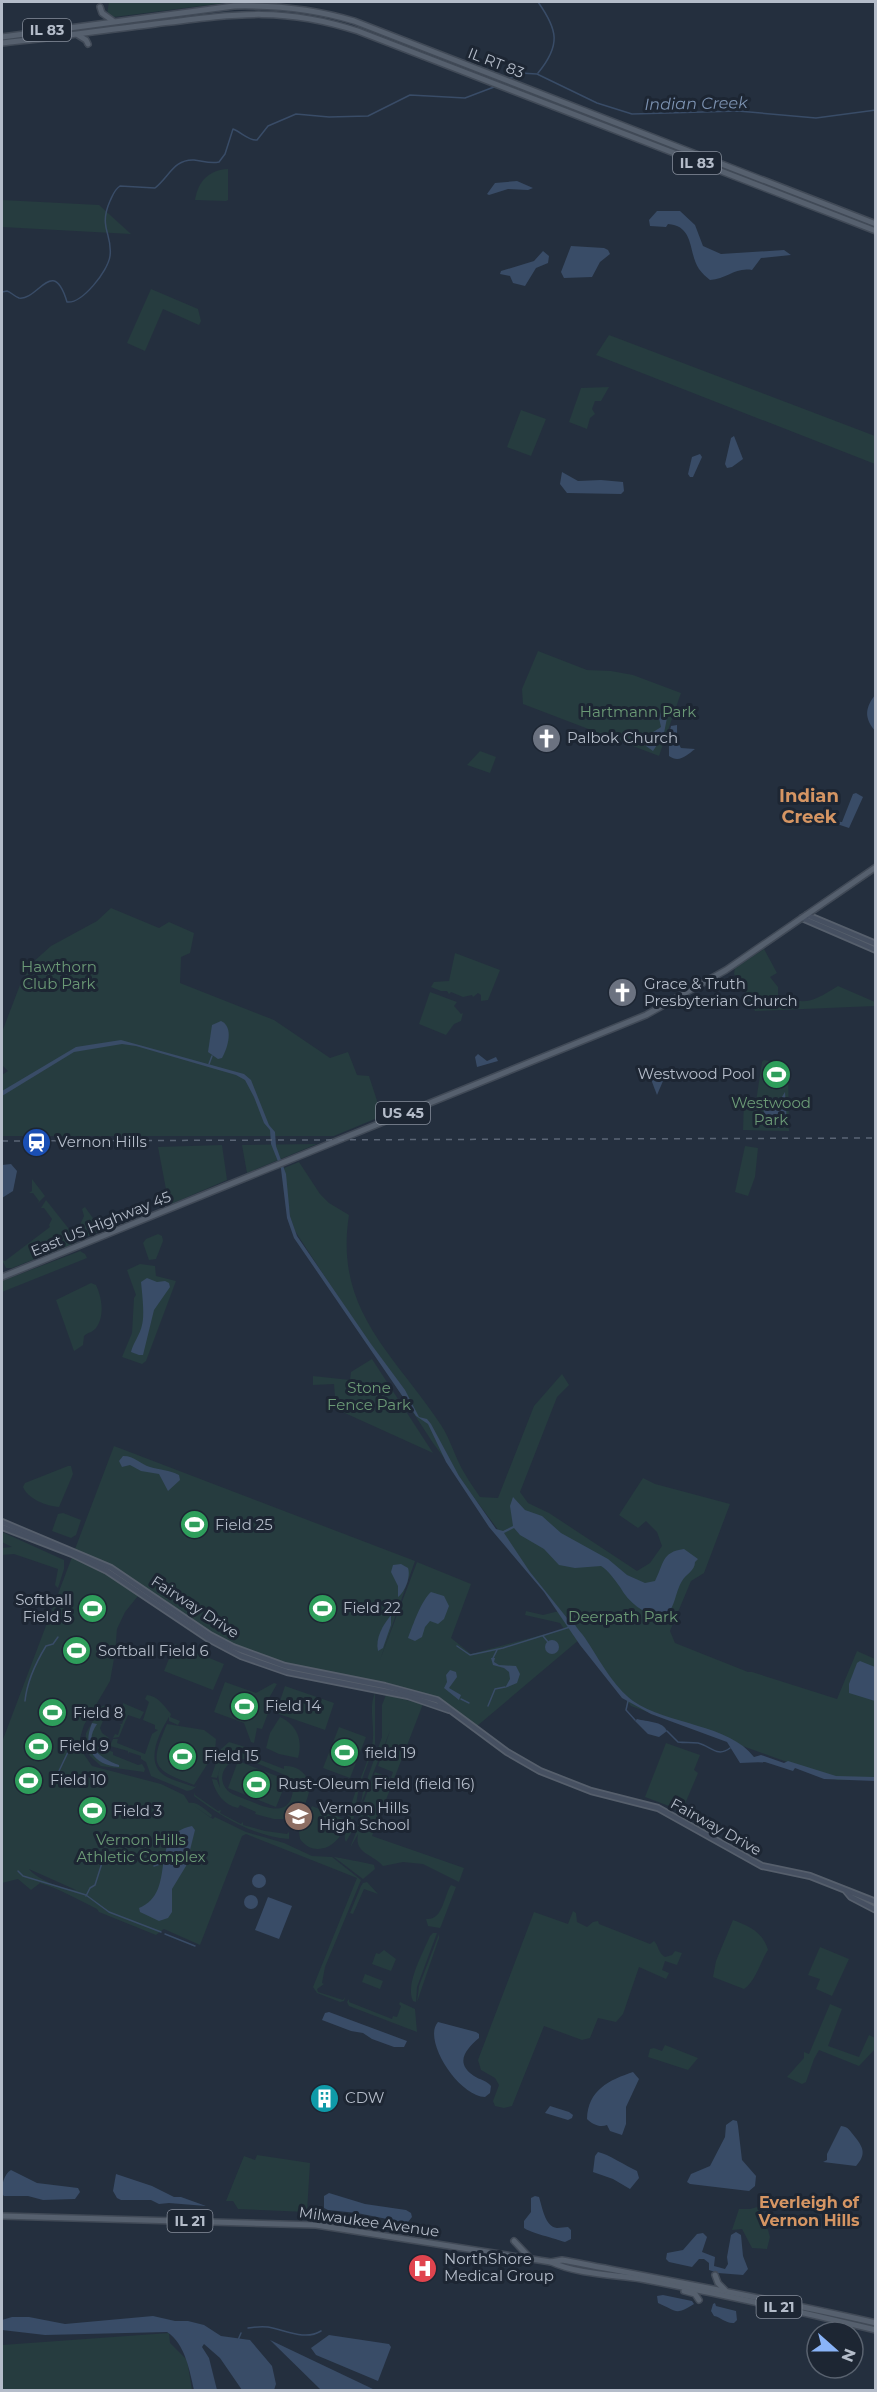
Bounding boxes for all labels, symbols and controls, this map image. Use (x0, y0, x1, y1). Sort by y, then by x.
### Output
road number: IL 83 (23, 19, 71, 41)
street label: IL RT 83 (465, 43, 527, 82)
water label: Indian Creek (644, 93, 749, 114)
road number: IL 83 (673, 152, 721, 174)
park label: Hartmann Park (580, 702, 696, 721)
church icon: Palbok Church (530, 722, 562, 754)
place label: Palbok Church (567, 728, 678, 747)
district label: Indian Creek (779, 785, 839, 828)
park label: Hawthorn Club Park (21, 957, 97, 993)
place label: Grace & Truth Presbyterian Church (644, 974, 798, 1010)
church icon: Grace & Truth Presbyterian Church (607, 977, 639, 1009)
sports icon: Westwood Pool (760, 1058, 792, 1090)
place label: Westwood Pool (638, 1064, 755, 1083)
park label: Westwood Park (731, 1093, 811, 1129)
road number: US 45 (376, 1102, 430, 1124)
station icon: Vernon Hills (20, 1126, 52, 1158)
place label: Vernon Hills (57, 1132, 147, 1151)
street label: East US Highway 45 (28, 1187, 174, 1260)
park label: Stone Fence Park (327, 1378, 411, 1414)
sports icon: Field 25 (178, 1509, 210, 1541)
place label: Field 25 (215, 1515, 273, 1534)
street label: Fairway Drive (148, 1571, 243, 1642)
place label: Softball Field 5 (15, 1590, 72, 1626)
sports icon: Field 22 (306, 1592, 338, 1624)
sports icon: Softball Field 5 (77, 1593, 109, 1625)
place label: Field 22 (343, 1598, 401, 1617)
park label: Deerpath Park (568, 1607, 678, 1626)
sports icon: Softball Field 6 (61, 1635, 93, 1667)
place label: Softball Field 6 (98, 1641, 209, 1660)
sports icon: Field 14 (228, 1690, 260, 1722)
place label: Field 14 (265, 1696, 321, 1715)
sports icon: Field 8 (36, 1697, 68, 1729)
place label: Field 8 (73, 1703, 123, 1722)
sports icon: Field 9 (22, 1730, 54, 1762)
place label: Field 9 (59, 1736, 109, 1755)
sports icon: field 19 (328, 1737, 360, 1769)
sports icon: Field 15 (167, 1740, 199, 1772)
place label: field 19 (365, 1743, 416, 1762)
place label: Field 15 (204, 1746, 259, 1765)
sports icon: Field 10 (13, 1764, 45, 1796)
sports icon: Rust-Oleum Field (field 16) (241, 1768, 273, 1800)
place label: Field 10 (50, 1770, 106, 1789)
place label: Rust-Oleum Field (field 16) (278, 1774, 475, 1793)
street label: Fairway Drive (667, 1794, 765, 1859)
sports icon: Field 3 (76, 1795, 108, 1827)
place label: Vernon Hills High School (319, 1798, 410, 1834)
place label: Field 3 (113, 1801, 162, 1820)
school or university icon: Vernon Hills High School (282, 1801, 314, 1833)
park label: Vernon Hills Athletic Complex (76, 1830, 206, 1866)
building icon: CDW (308, 2082, 340, 2114)
place label: CDW (345, 2088, 385, 2107)
district label: Everleigh of Vernon Hills (757, 2193, 860, 2230)
street label: Milwaukee Avenue (298, 2202, 440, 2241)
road number: IL 21 (168, 2210, 213, 2232)
place label: NorthShore Medical Group (444, 2249, 554, 2285)
hospital icon: NorthShore Medical Group (407, 2252, 439, 2284)
road number: IL 21 (756, 2296, 802, 2318)
north arrow (805, 2320, 865, 2380)
text: N (837, 2346, 860, 2365)

